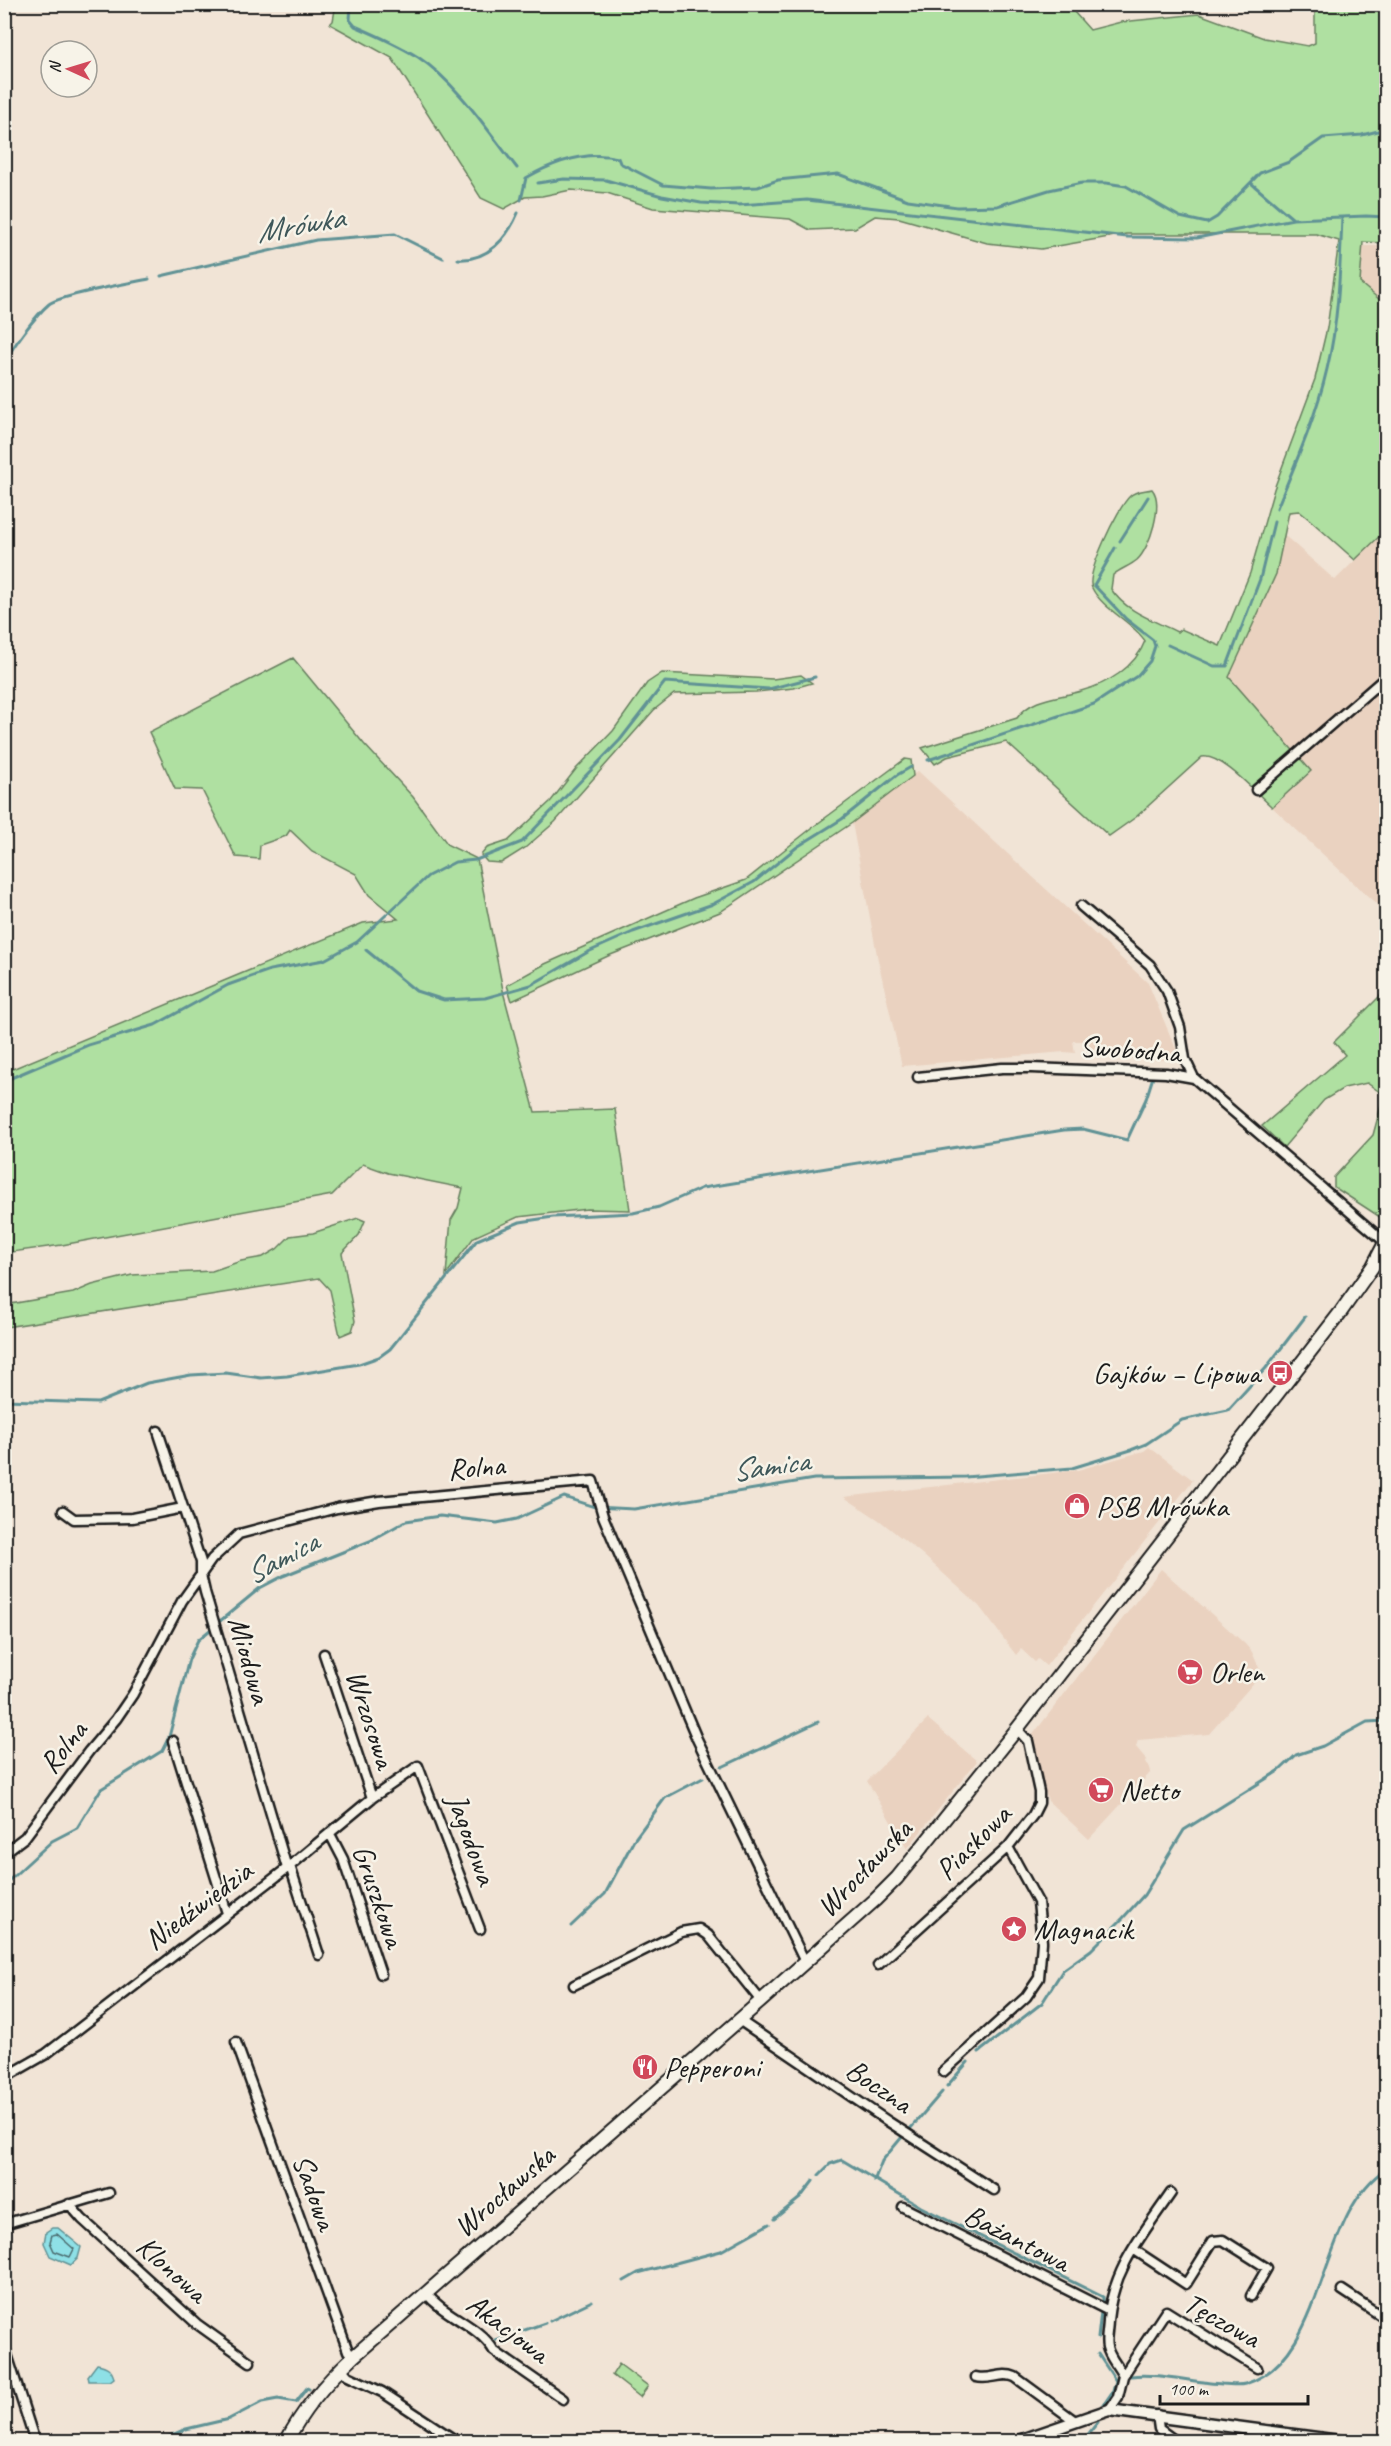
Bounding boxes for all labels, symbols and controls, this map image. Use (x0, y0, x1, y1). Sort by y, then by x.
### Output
north arrow (39, 39, 99, 99)
text: N (45, 59, 66, 74)
water label: Mrówka (253, 196, 350, 252)
street label: Swobodna (1078, 1027, 1184, 1072)
place label: Gajków – Lipowa (1093, 1354, 1263, 1392)
bus stop icon: Gajków – Lipowa (1265, 1358, 1295, 1388)
water label: Samica (729, 1439, 815, 1491)
street label: Rolna (446, 1445, 508, 1488)
place label: PSB Mrówka (1096, 1487, 1230, 1525)
shop icon: PSB Mrówka (1062, 1491, 1092, 1521)
water label: Samica (237, 1519, 328, 1594)
street label: Miodowa (219, 1612, 281, 1710)
place label: Orlen (1210, 1653, 1266, 1691)
supermarket icon: Orlen (1175, 1657, 1205, 1687)
street label: Wrzosowa (337, 1665, 406, 1775)
street label: Rolna (30, 1711, 97, 1781)
place label: Netto (1120, 1771, 1182, 1809)
supermarket icon: Netto (1086, 1775, 1116, 1805)
street label: Jagodowa (437, 1786, 507, 1892)
street label: Piaskowa (927, 1795, 1020, 1888)
street label: Wrocławska (808, 1810, 921, 1925)
street label: Gruszkowa (344, 1840, 415, 1955)
street label: Niedźwiedzia (136, 1851, 261, 1958)
place label: Magnacik (1034, 1910, 1135, 1948)
place icon: Magnacik (999, 1914, 1029, 1944)
place label: Pepperoni (664, 2048, 763, 2086)
street label: Boczna (839, 2050, 921, 2123)
restaurant icon: Pepperoni (630, 2052, 660, 2082)
street label: Wrocławska (446, 2135, 564, 2245)
street label: Sadowa (284, 2149, 347, 2237)
street label: Bażantowa (958, 2195, 1078, 2282)
street label: Klonowa (129, 2227, 217, 2313)
street label: Akacjowa (459, 2284, 559, 2373)
street label: Tęczowa (1177, 2284, 1269, 2357)
scale bar (1160, 2368, 1308, 2406)
text: 100 m (1169, 2378, 1210, 2400)

